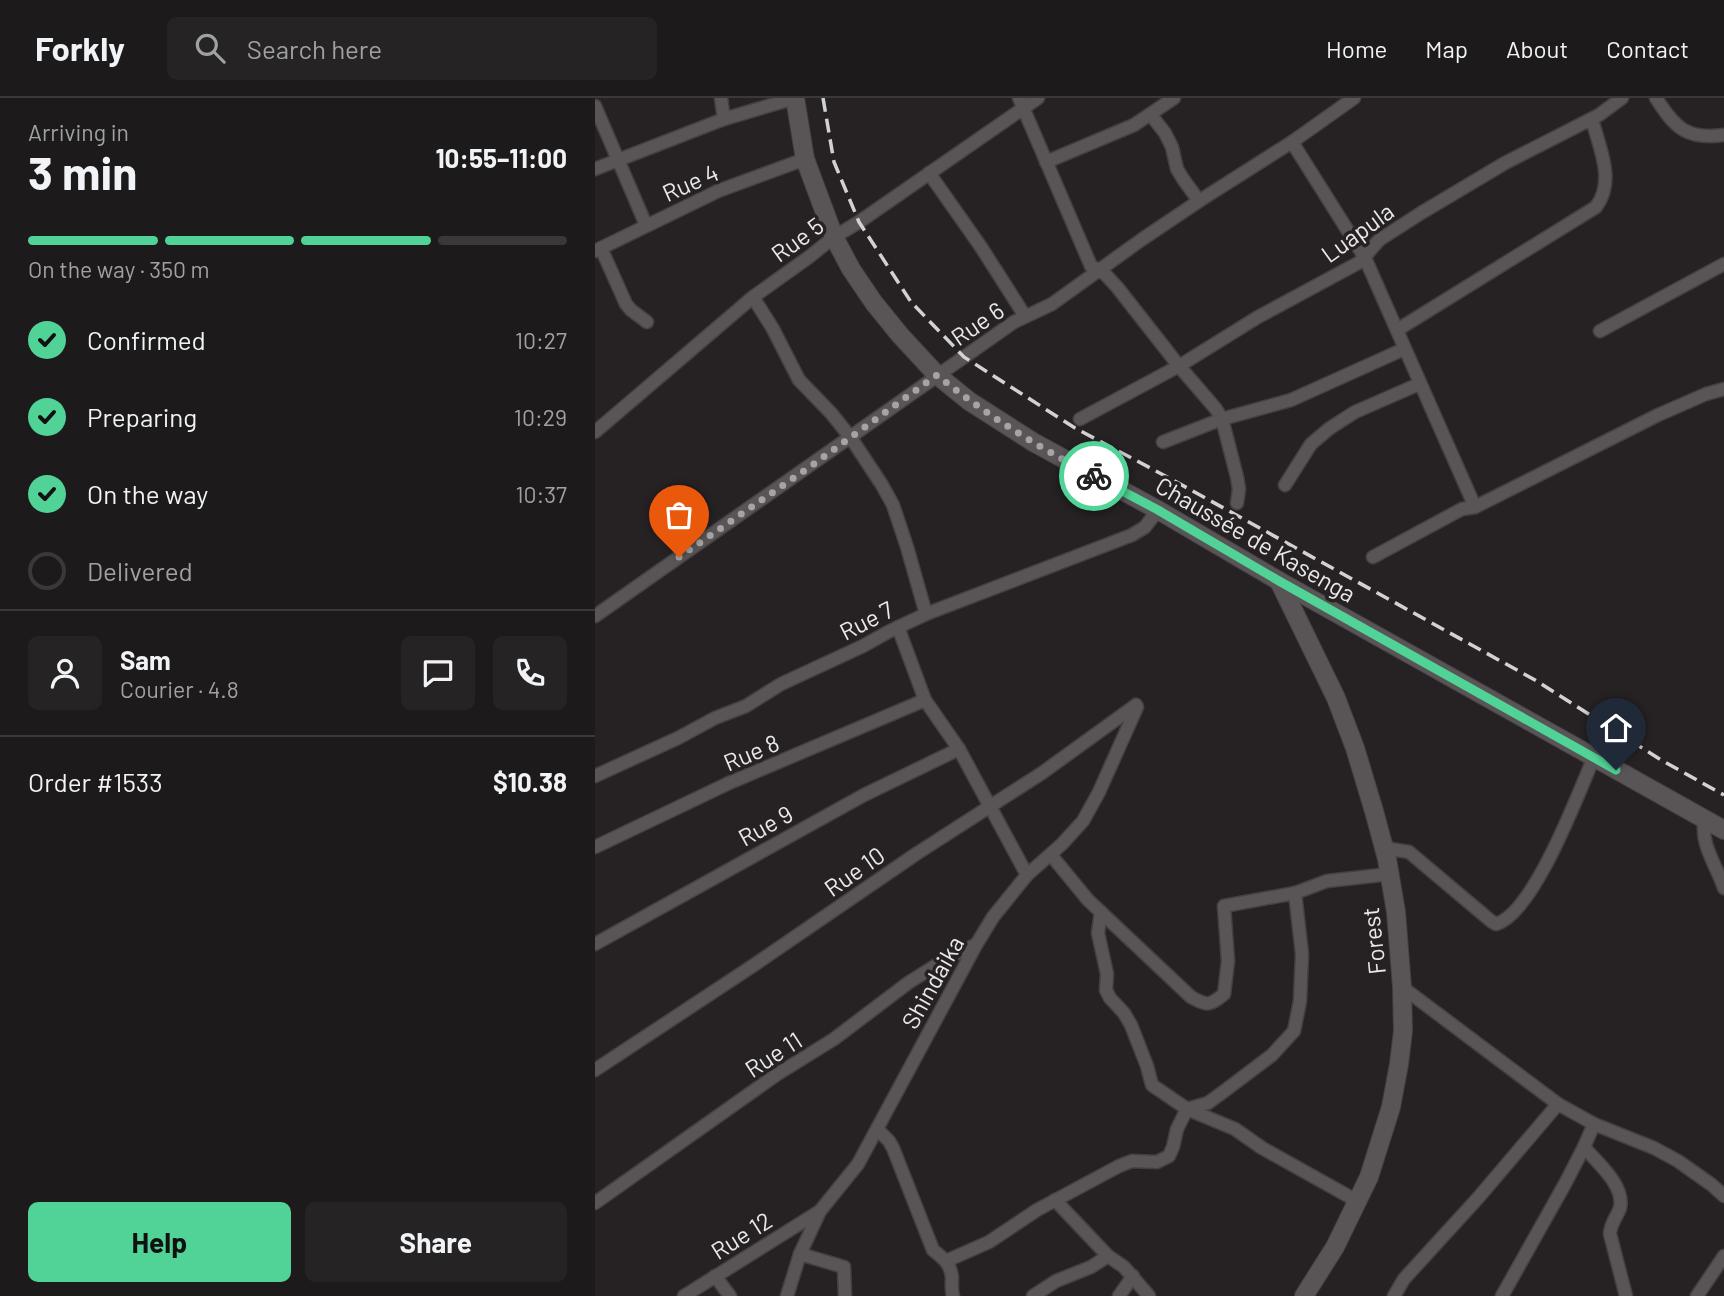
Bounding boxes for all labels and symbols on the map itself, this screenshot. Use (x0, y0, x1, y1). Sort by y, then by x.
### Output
street label: Rue 4 (657, 157, 723, 207)
street label: Luapula (1315, 196, 1399, 268)
street label: Rue 5 (765, 210, 829, 268)
street label: Rue 6 (945, 295, 1009, 351)
courier (1059, 441, 1129, 511)
street label: Chaussée de Kasenga (1151, 470, 1361, 608)
pin (649, 485, 709, 557)
street label: Rue 7 (834, 594, 898, 646)
pin (1586, 698, 1646, 770)
street label: Rue 8 (719, 727, 783, 777)
street label: Rue 9 (733, 798, 797, 852)
street label: Rue 10 (818, 840, 890, 902)
street label: Forest (1355, 906, 1391, 976)
street label: Shindaika (895, 931, 969, 1033)
street label: Rue 11 (739, 1025, 807, 1083)
street label: Rue 12 (705, 1205, 777, 1265)

